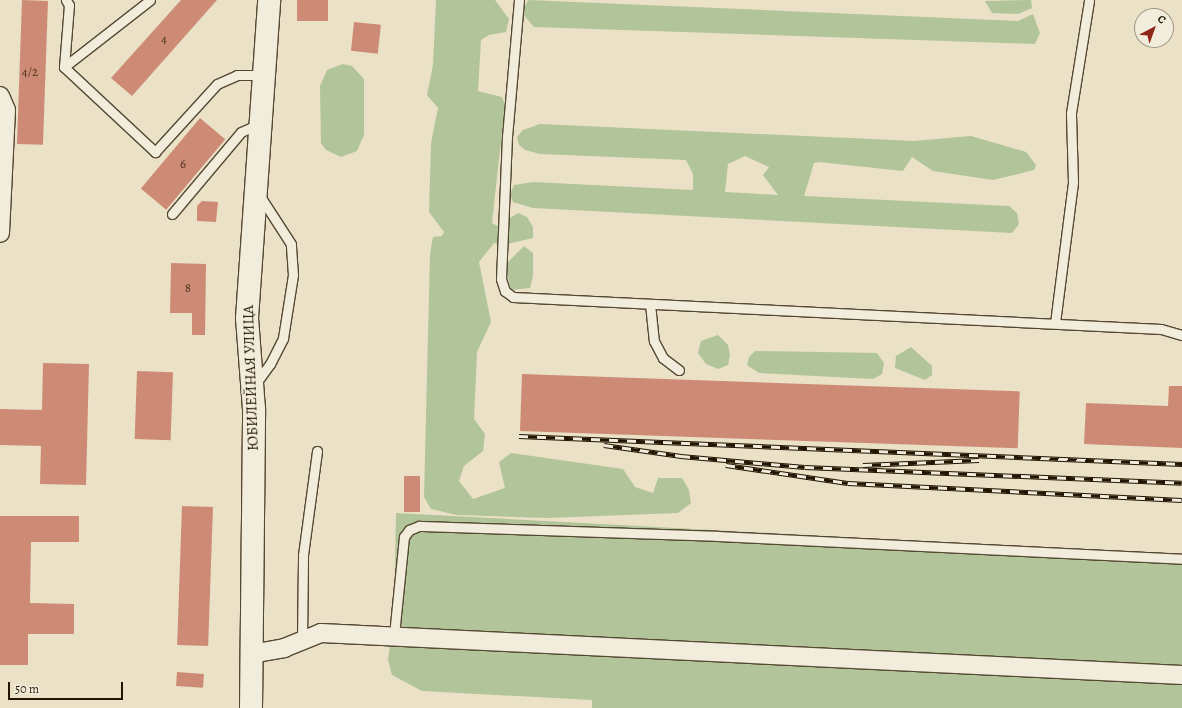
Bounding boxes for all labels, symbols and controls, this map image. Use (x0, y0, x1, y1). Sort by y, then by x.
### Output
north arrow (1134, 8, 1174, 48)
text: С (1154, 11, 1169, 27)
house number: 4 (161, 31, 167, 47)
house number: 4/2 (22, 64, 38, 80)
house number: 6 (180, 156, 186, 172)
house number: 8 (185, 280, 191, 296)
street label: ЮБИЛЕЙНАЯ УЛИЦА (239, 305, 263, 451)
scale bar (10, 674, 125, 700)
text: 50 m (15, 681, 39, 697)

